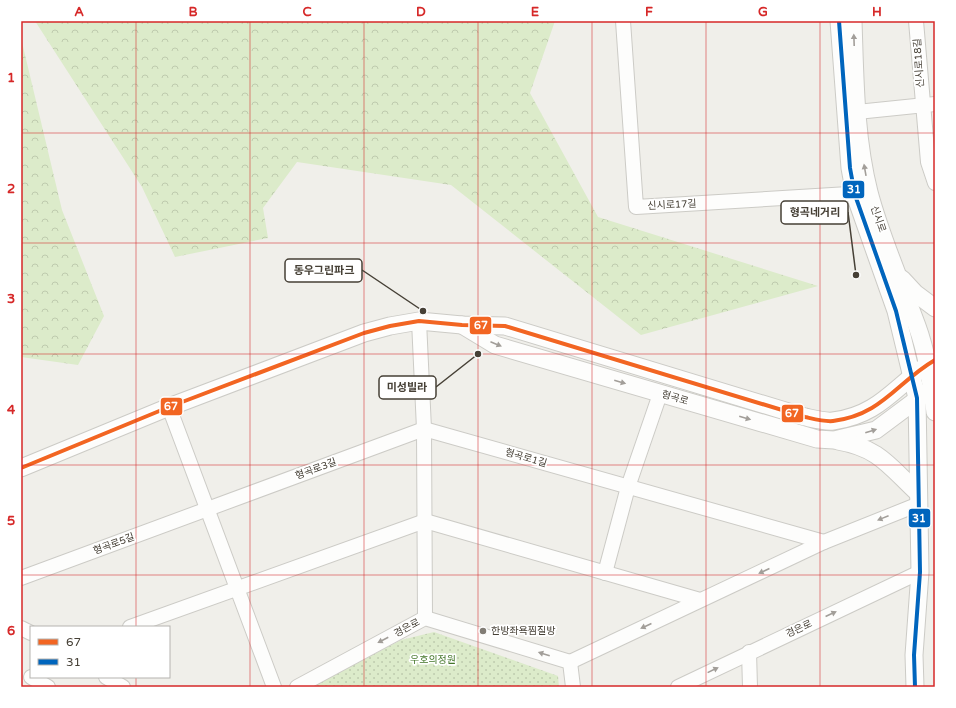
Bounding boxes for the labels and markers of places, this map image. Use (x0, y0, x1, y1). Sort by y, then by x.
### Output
callout: 형곡네거리 (781, 201, 848, 224)
callout: 동우그린파크 (285, 259, 362, 282)
callout: 미성빌라 (379, 376, 436, 399)
place label: 한방좌욕찜질방 (491, 625, 555, 637)
marker: 한방좌욕찜질방 (478, 626, 488, 636)

